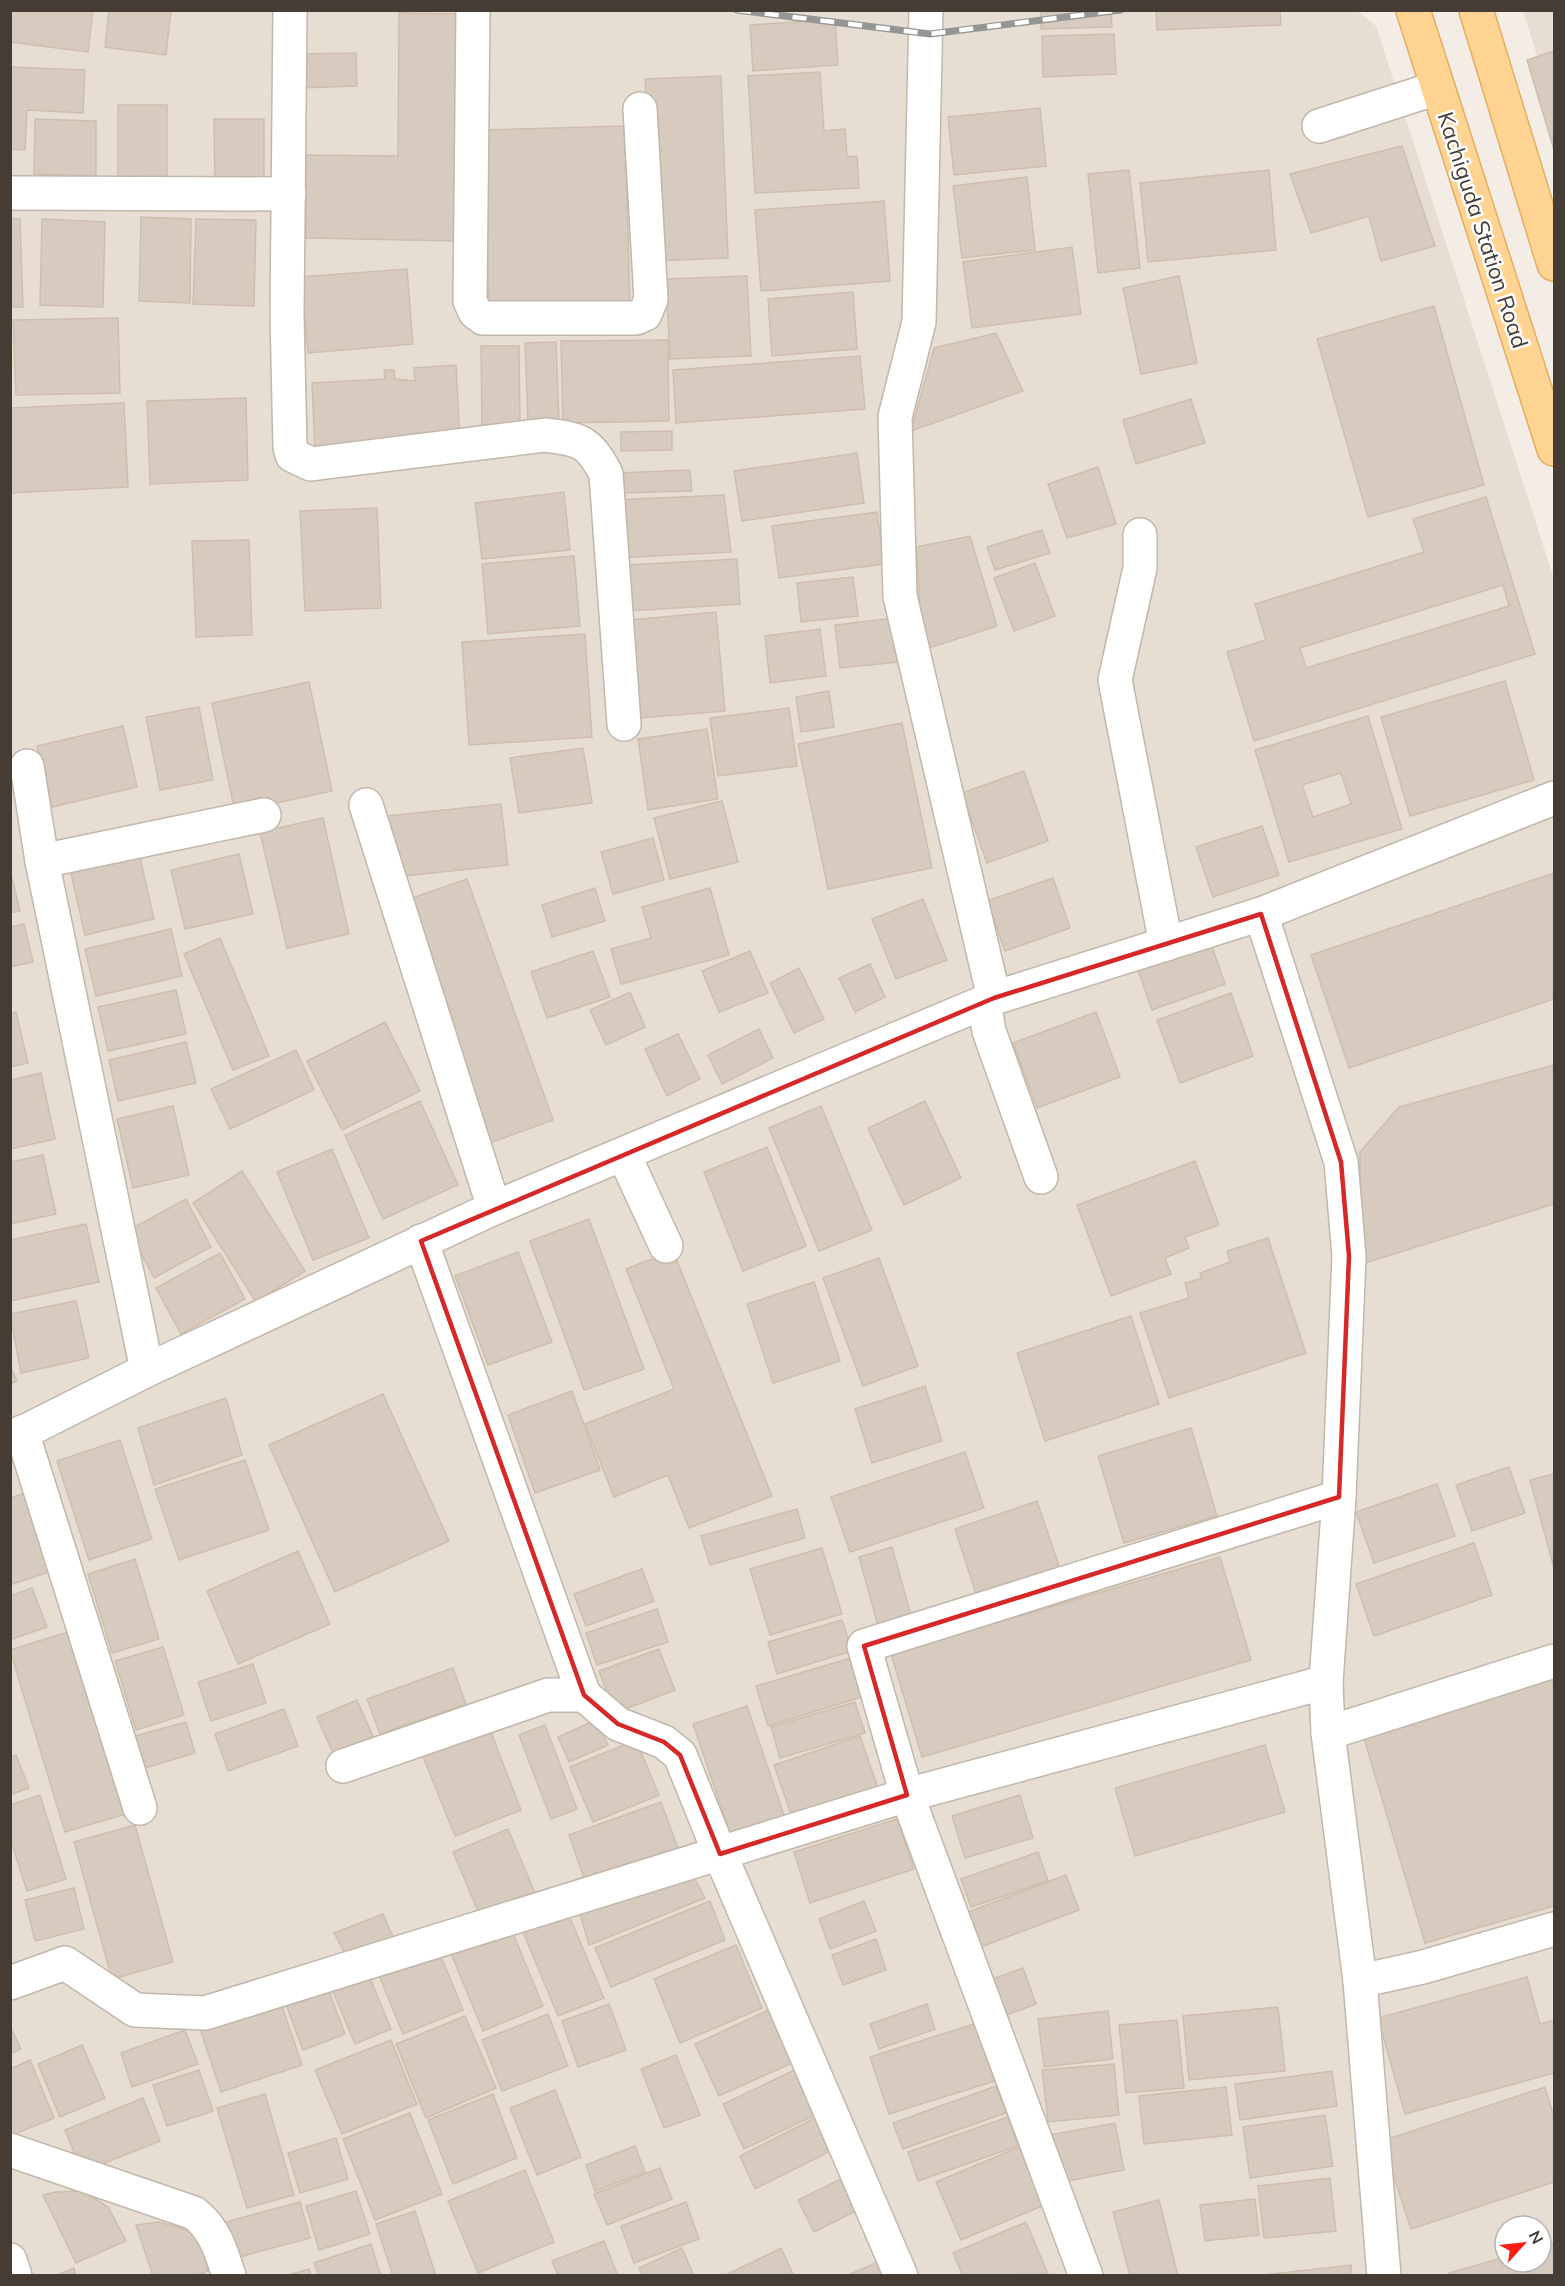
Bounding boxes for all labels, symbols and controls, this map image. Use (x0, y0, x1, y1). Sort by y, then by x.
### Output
street label: Kachiguda Station Road (1432, 108, 1534, 352)
north arrow (1493, 2214, 1553, 2274)
text: N (1525, 2227, 1548, 2247)

